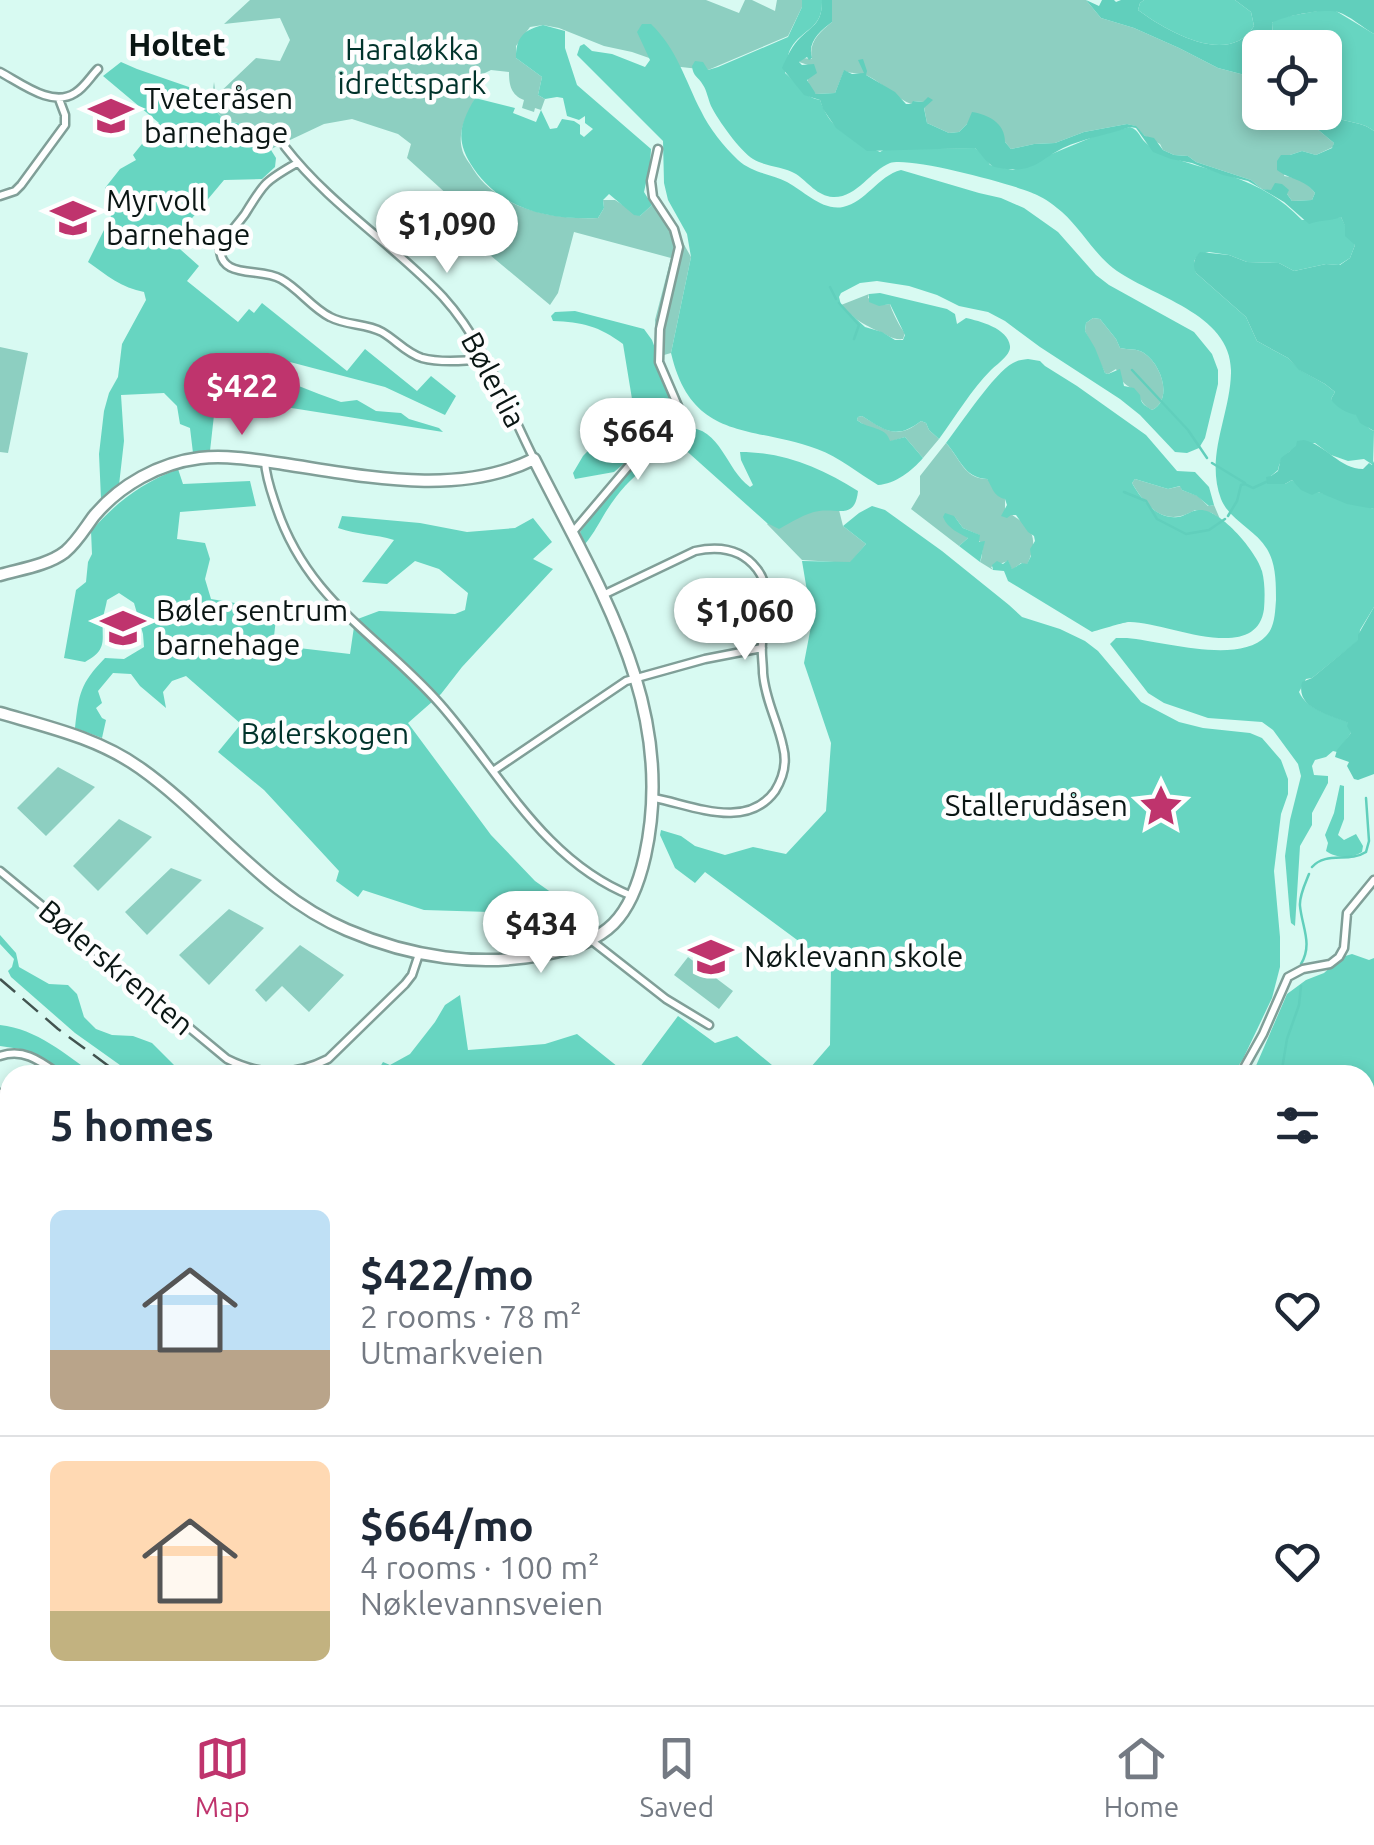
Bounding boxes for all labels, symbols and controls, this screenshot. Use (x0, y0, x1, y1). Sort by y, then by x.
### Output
district label: Holtet (128, 26, 226, 62)
map controls (1242, 30, 1342, 130)
button: locate (1242, 30, 1342, 130)
park label: Haraløkka idrettspark (338, 32, 486, 100)
place label: Tveteråsen barnehage (144, 81, 293, 149)
school or university icon: Tveteråsen barnehage (87, 92, 135, 140)
place label: Myrvoll barnehage (106, 183, 250, 251)
pin: $1,090 (366, 191, 528, 276)
school or university icon: Myrvoll barnehage (49, 194, 97, 242)
text: $1,090 (398, 205, 496, 241)
street label: Bølerlia (455, 326, 533, 433)
pin: $422 (183, 353, 301, 438)
text: $422 (206, 367, 278, 403)
pin: $664 (579, 398, 697, 483)
text: $664 (602, 412, 674, 448)
pin: $1,060 (664, 578, 826, 663)
text: $1,060 (696, 592, 794, 628)
place label: Bøler sentrum barnehage (156, 593, 348, 661)
school or university icon: Bøler sentrum barnehage (99, 604, 147, 652)
park label: Bølerskogen (241, 716, 409, 750)
place icon: Stallerudåsen (1137, 782, 1185, 830)
place label: Stallerudåsen (945, 788, 1128, 822)
pin: $434 (482, 891, 600, 976)
street label: Bølerskrenten (33, 893, 201, 1042)
text: $434 (505, 905, 577, 941)
school or university icon: Nøklevann skole (687, 933, 735, 981)
place label: Nøklevann skole (744, 939, 963, 973)
icon: filters (1270, 1098, 1325, 1153)
text: 5 homes (50, 1102, 214, 1149)
icon: home (130, 1250, 250, 1370)
text: $422/mo (360, 1251, 534, 1298)
icon: heart (1270, 1283, 1325, 1338)
text: 2 rooms · 78 m² (360, 1298, 581, 1334)
text: Utmarkveien (360, 1334, 544, 1370)
icon: home (130, 1501, 250, 1621)
text: $664/mo (360, 1502, 534, 1549)
icon: heart (1270, 1534, 1325, 1589)
text: 4 rooms · 100 m² (360, 1549, 600, 1585)
text: Nøklevannsveien (360, 1585, 603, 1621)
tab: Map (195, 1731, 250, 1822)
tab: Saved (640, 1731, 714, 1822)
tab: Home (1104, 1731, 1179, 1822)

